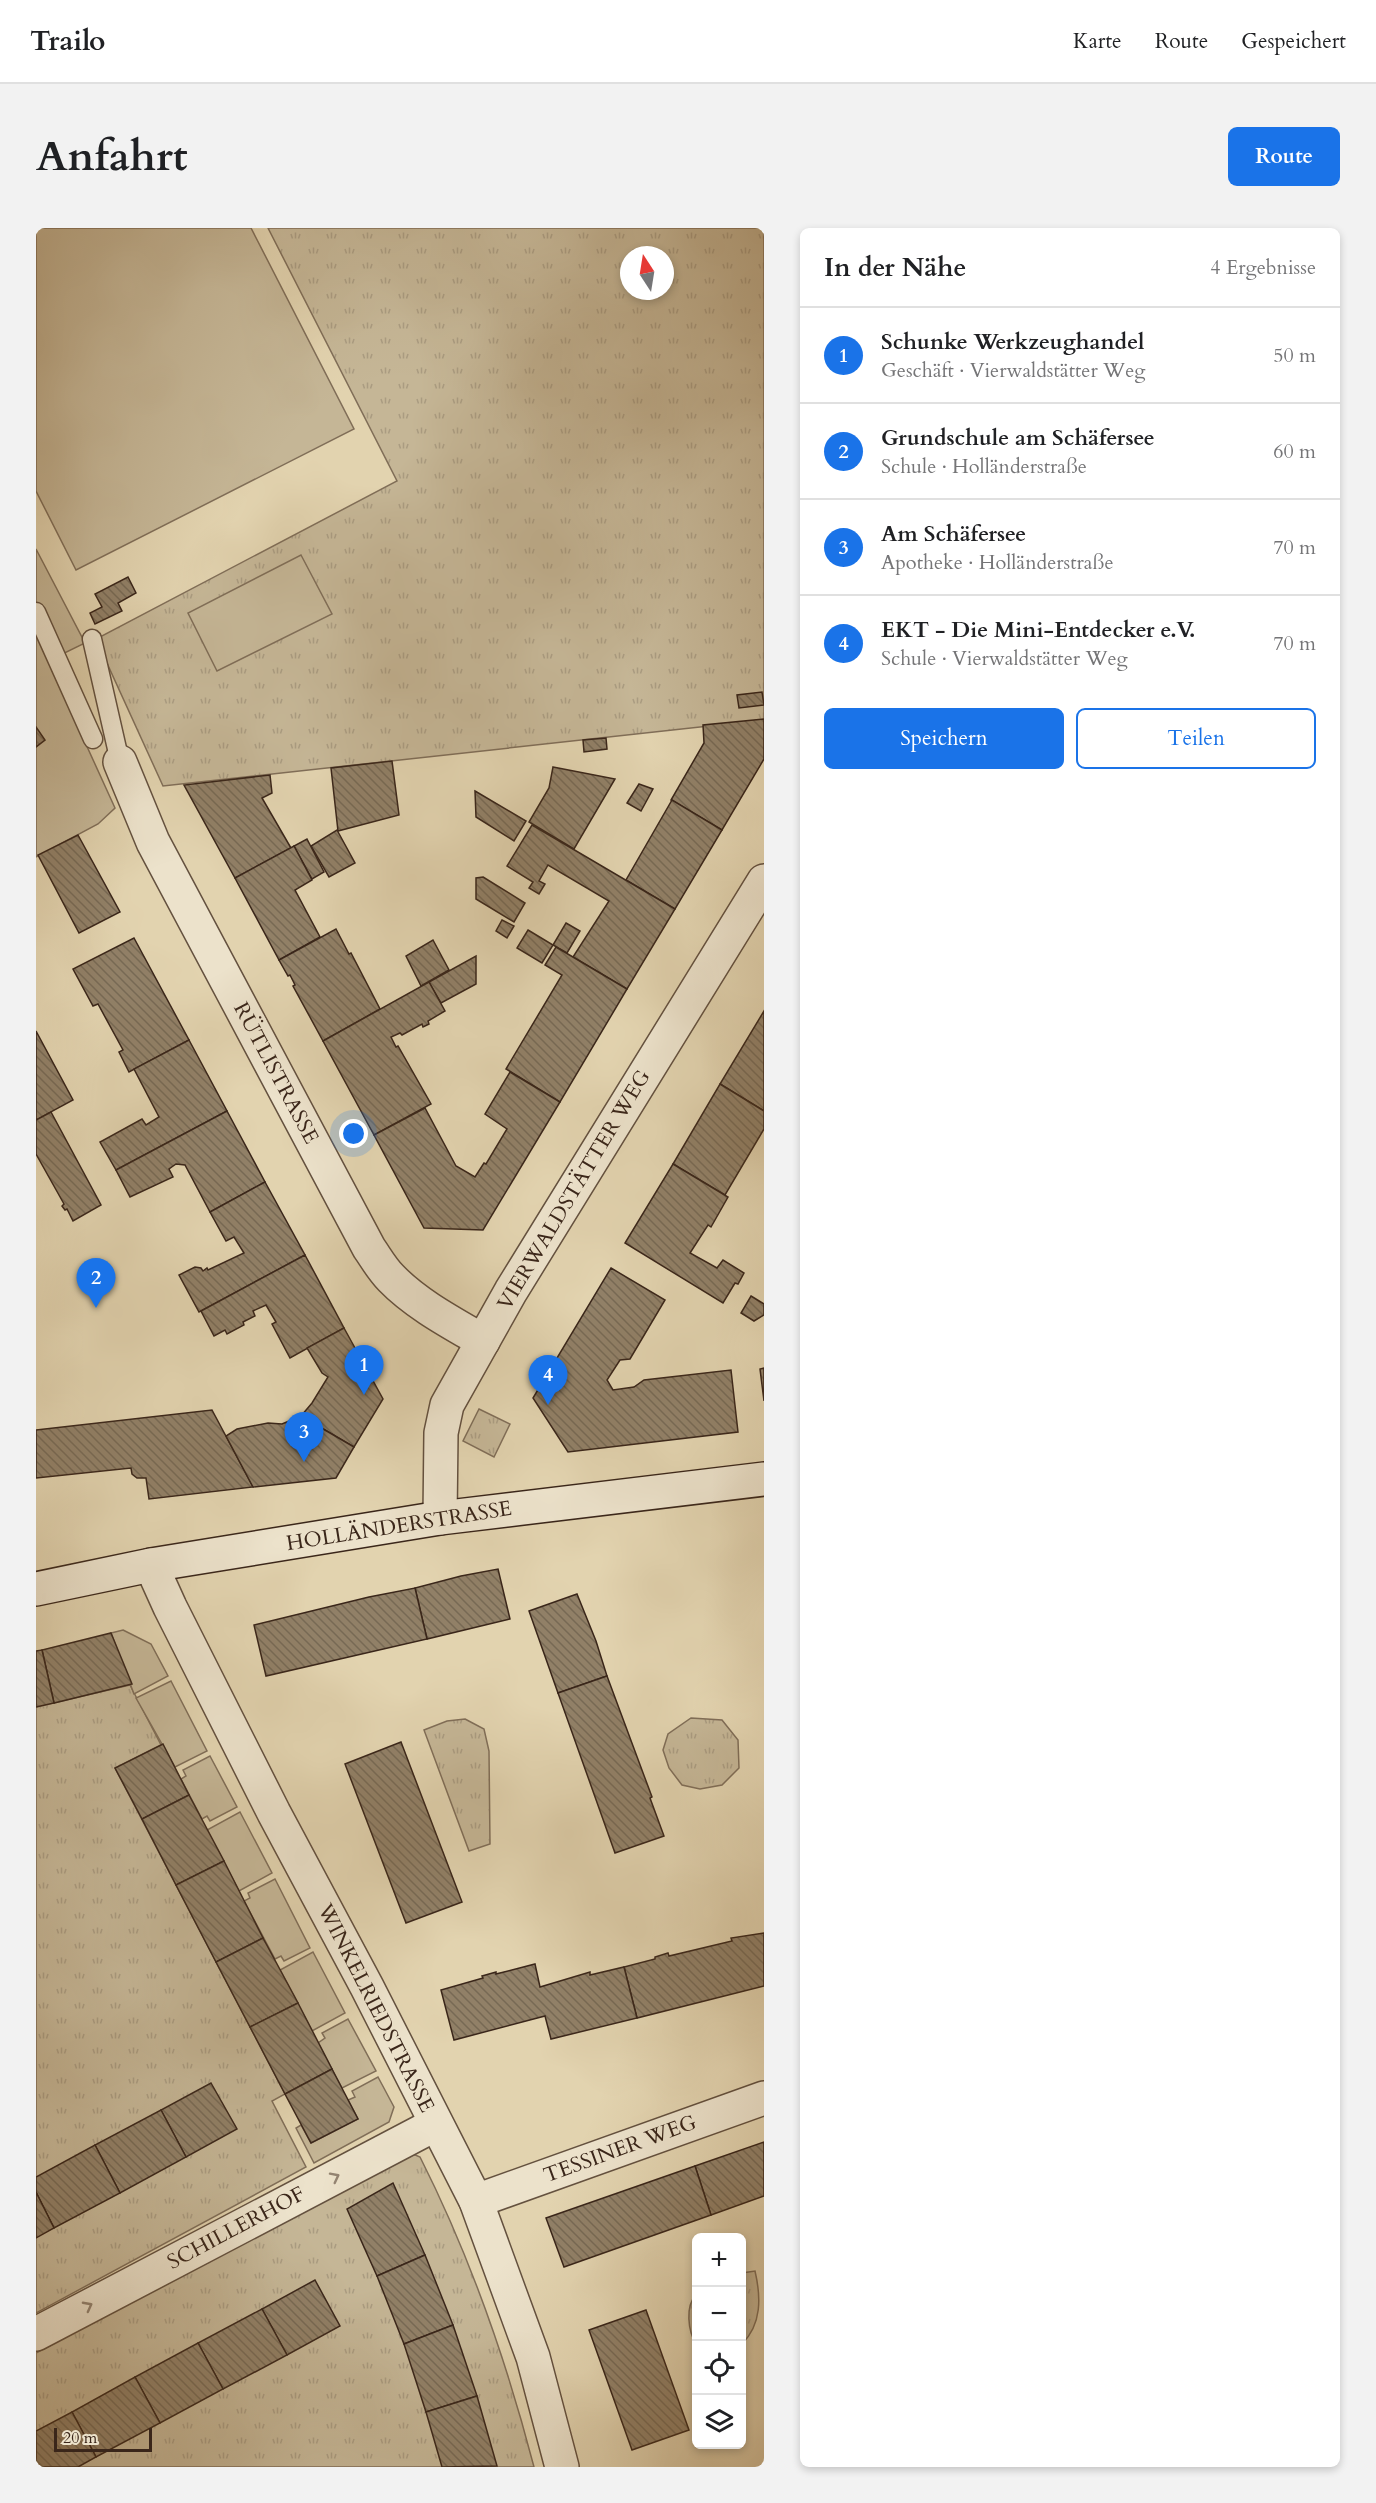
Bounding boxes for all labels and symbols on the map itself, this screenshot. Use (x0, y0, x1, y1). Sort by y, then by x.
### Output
north arrow (620, 246, 674, 300)
street label: RÜTLISTRASSE (226, 997, 326, 1149)
street label: VIERWALDSTÄTTER WEG (491, 1064, 658, 1316)
your location (339, 1119, 368, 1148)
pin: 2 (76, 1258, 116, 1308)
pin: 1 (344, 1346, 384, 1395)
pin: 4 (528, 1356, 568, 1405)
pin: 3 (284, 1412, 324, 1462)
street label: HOLLÄNDERSTRASSE (284, 1494, 514, 1558)
street label: WINKELRIEDSTRASSE (310, 1898, 441, 2117)
street label: TESSINER WEG (540, 2108, 701, 2190)
one-way arrow (328, 2172, 339, 2184)
street label: SCHILLERHOF (162, 2180, 310, 2276)
one-way arrow (81, 2302, 92, 2314)
scale bar (54, 2425, 152, 2452)

